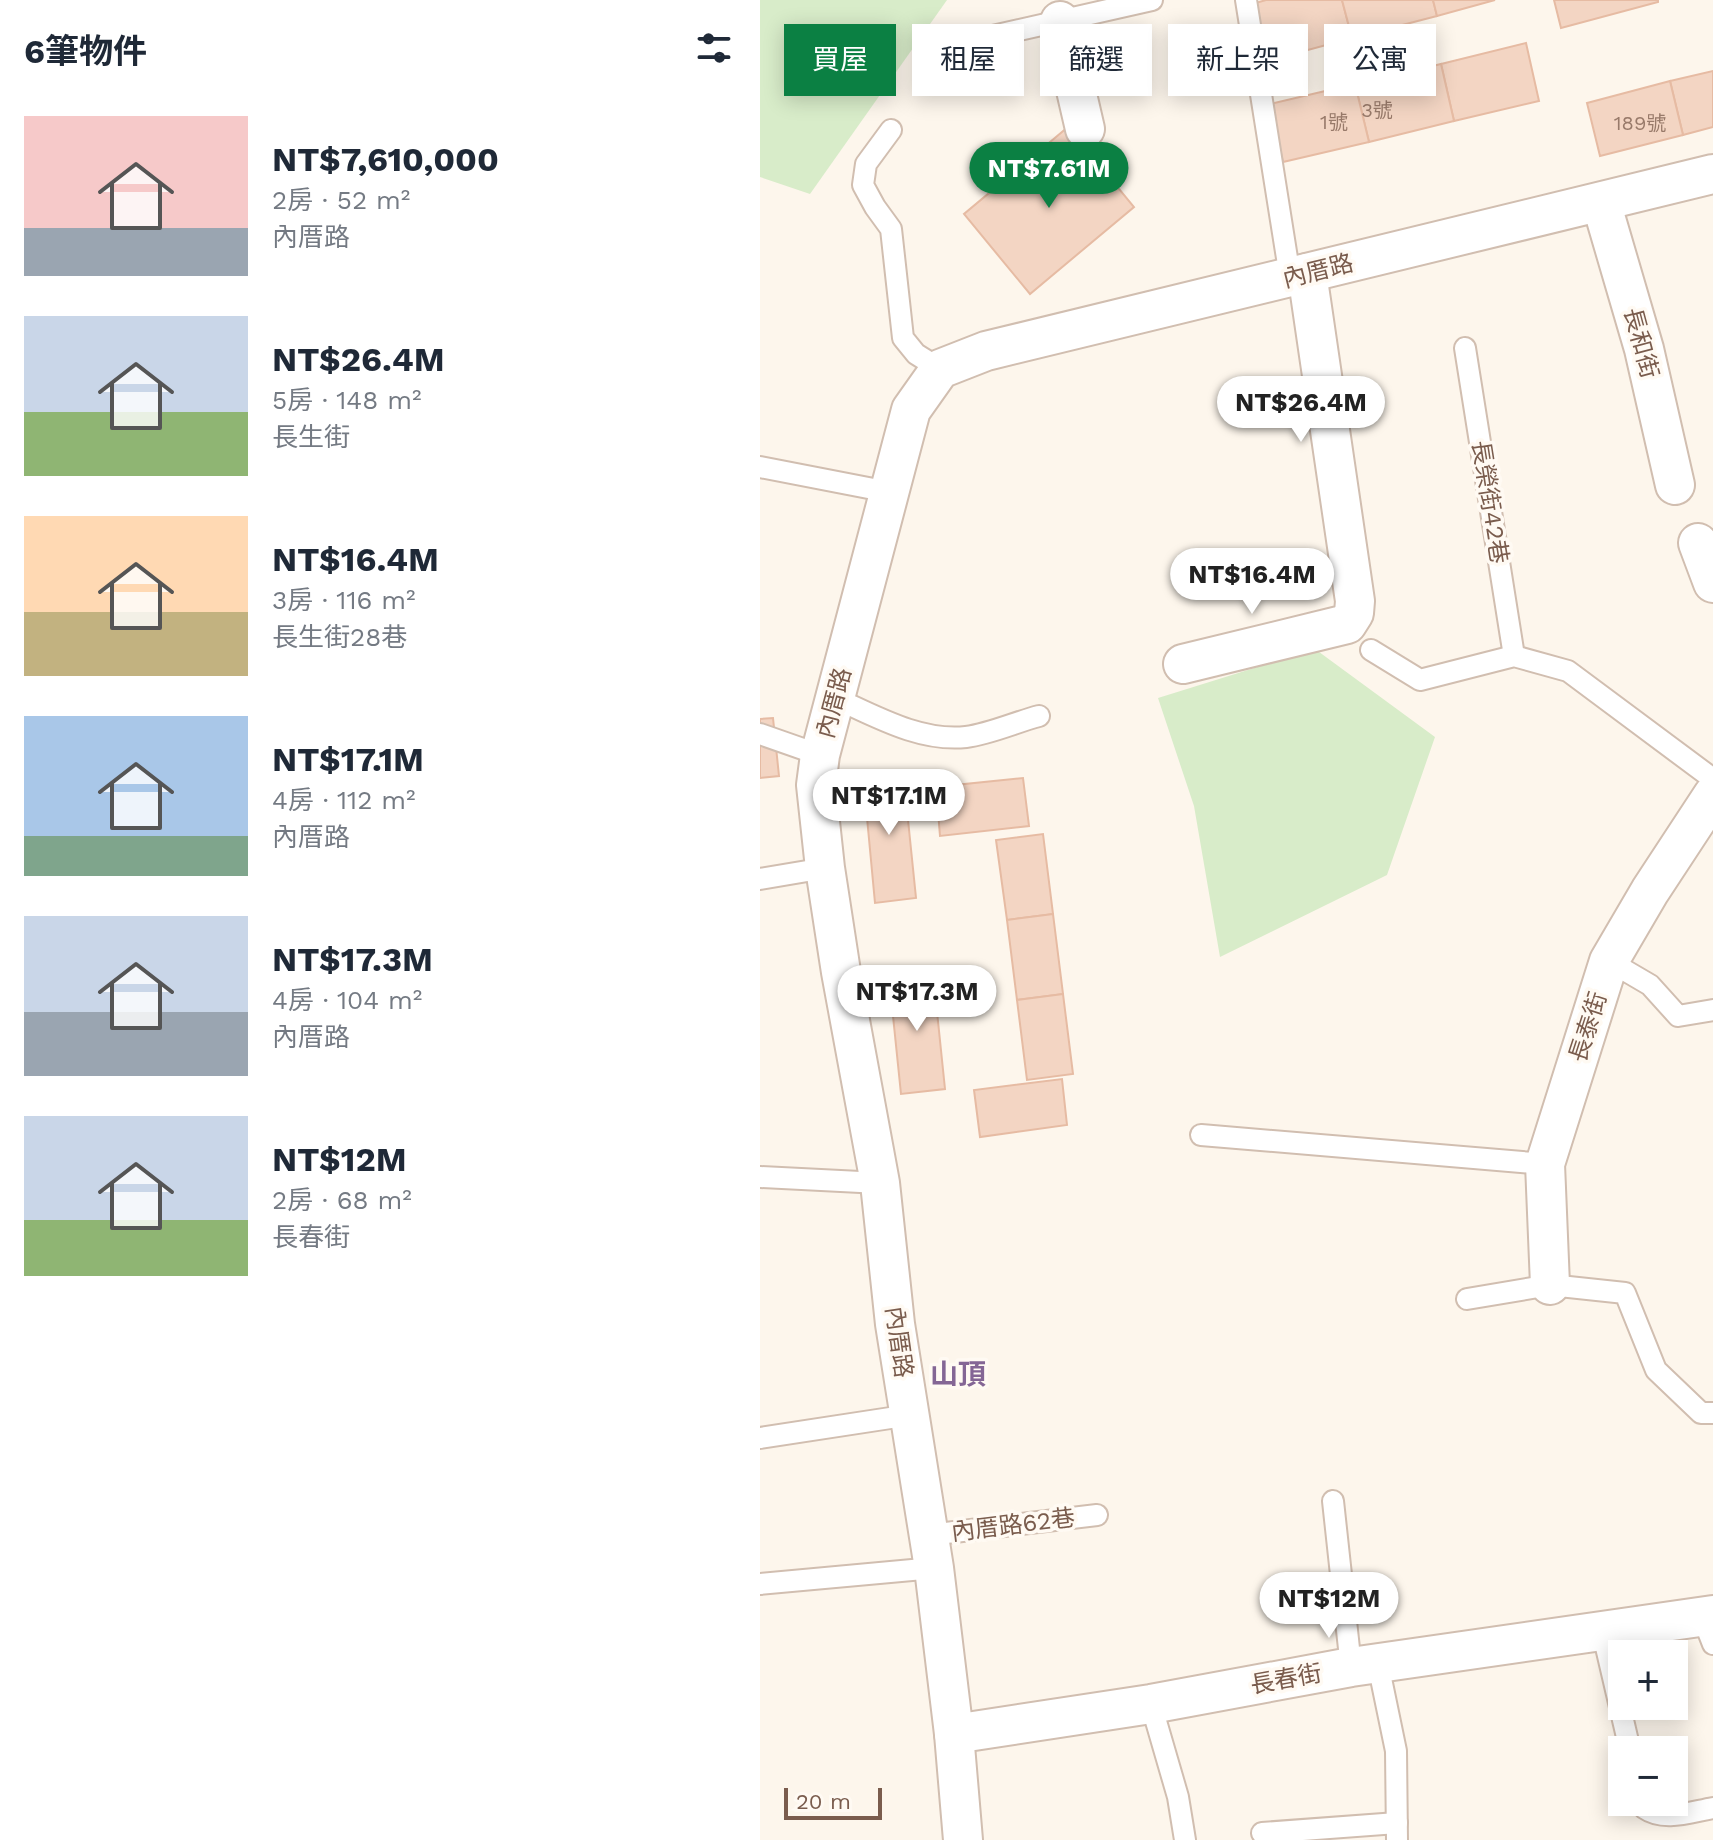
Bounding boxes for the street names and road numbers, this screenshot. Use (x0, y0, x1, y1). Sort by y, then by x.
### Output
street label: 內厝路 (1280, 249, 1356, 293)
street label: 長和街 (1618, 305, 1664, 381)
street label: 長榮街42巷 (1466, 438, 1514, 566)
street label: 內厝路 (811, 665, 857, 741)
street label: 長泰街 (1564, 988, 1612, 1066)
street label: 內厝路 (880, 1304, 918, 1380)
street label: 內厝路62巷 (949, 1504, 1077, 1546)
street label: 長春街 (1248, 1659, 1324, 1699)

